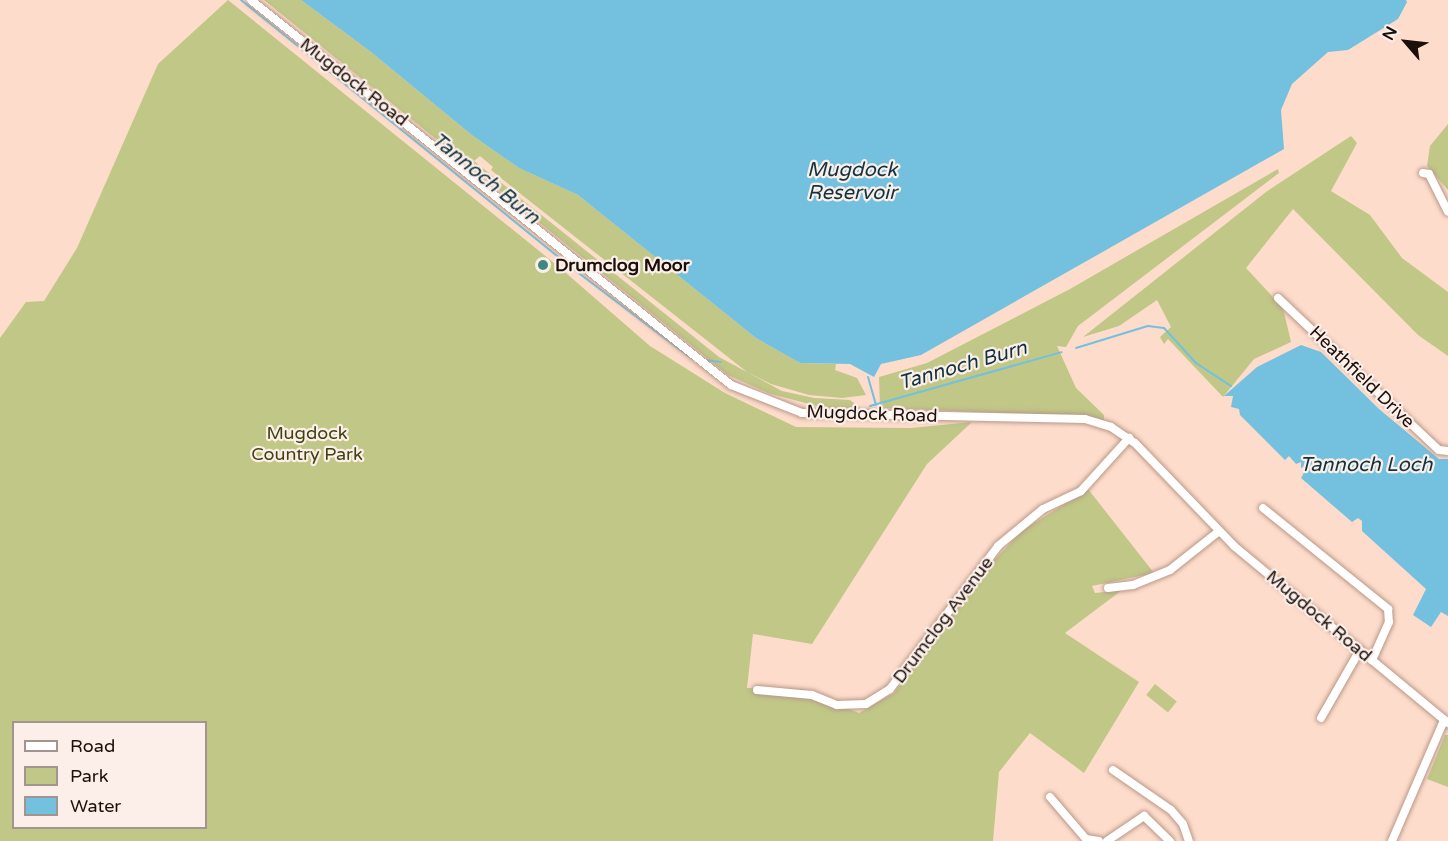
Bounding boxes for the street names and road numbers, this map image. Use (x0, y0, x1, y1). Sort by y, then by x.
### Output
street label: Mugdock Road (296, 33, 412, 131)
street label: Heathfield Drive (1305, 321, 1419, 433)
street label: Mugdock Road (806, 401, 938, 427)
street label: Drumclog Avenue (888, 552, 998, 688)
street label: Mugdock Road (1262, 566, 1376, 666)

